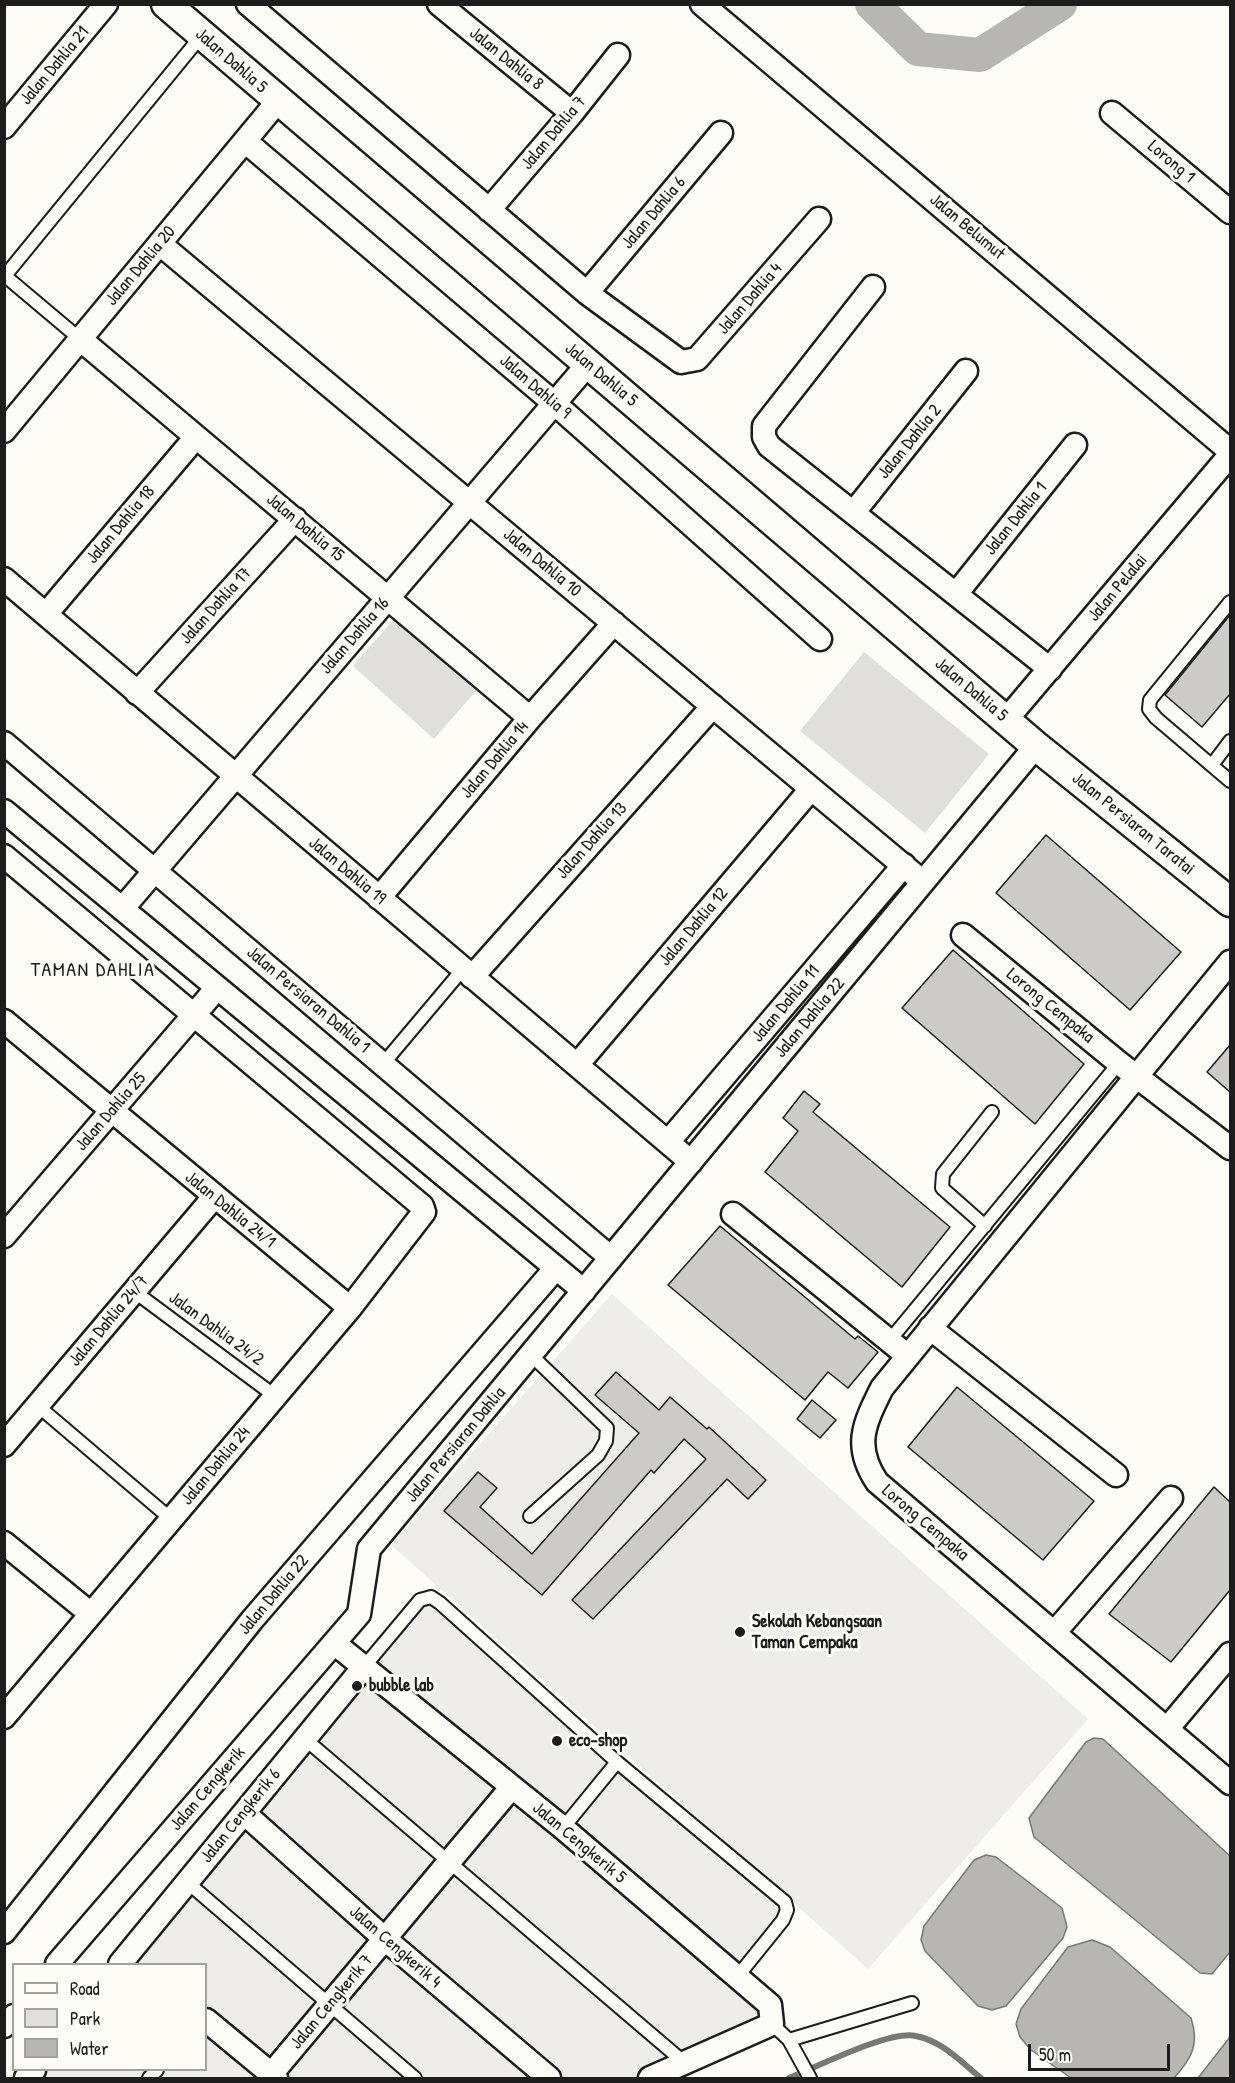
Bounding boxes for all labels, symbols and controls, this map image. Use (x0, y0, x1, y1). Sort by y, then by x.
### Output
street label: Jalan Dahlia 21 (16, 22, 94, 110)
street label: Jalan Dahlia 8 (465, 23, 547, 95)
street label: Jalan Dahlia 5 (190, 24, 272, 98)
street label: Jalan Dahlia 7 (517, 92, 591, 174)
street label: Lorong 1 (1143, 136, 1199, 188)
street label: Jalan Dahlia 6 (617, 172, 691, 254)
street label: Jalan Belumut (925, 189, 1009, 265)
street label: Jalan Dahlia 20 (101, 222, 181, 310)
street label: Jalan Dahlia 4 (713, 259, 787, 339)
street label: Jalan Dahlia 5 (560, 338, 642, 412)
street label: Jalan Dahlia 9 (495, 350, 575, 424)
street label: Jalan Dahlia 2 (873, 400, 947, 484)
street label: Jalan Dahlia 1 (980, 478, 1052, 560)
street label: Jalan Dahlia 18 (82, 482, 160, 568)
street label: Jalan Dahlia 15 (262, 489, 348, 567)
street label: Jalan Dahlia 10 (498, 524, 586, 602)
street label: Jalan Pelalai (1084, 550, 1152, 626)
street label: Jalan Dahlia 17 (176, 563, 256, 649)
street label: Jalan Dahlia 16 (316, 593, 394, 679)
street label: Jalan Dahlia 5 (930, 653, 1012, 727)
street label: Jalan Dahlia 14 (456, 717, 534, 803)
street label: Jalan Persiaran Taratai (1067, 768, 1199, 880)
street label: Jalan Dahlia 13 (552, 798, 632, 884)
street label: Jalan Dahlia 19 (304, 832, 390, 910)
street label: Jalan Dahlia 12 (655, 883, 733, 971)
street label: Jalan Persiaran Dahlia 1 (242, 942, 374, 1058)
district label: TAMAN DAHLIA (31, 959, 155, 983)
street label: Jalan Dahlia 11 (747, 961, 825, 1047)
street label: Lorong Cempaka (1002, 964, 1098, 1048)
street label: Jalan Dahlia 22 (770, 974, 850, 1062)
street label: Jalan Dahlia 25 (71, 1068, 151, 1156)
street label: Jalan Dahlia 24/1 (180, 1167, 280, 1253)
street label: Jalan Dahlia 24/7 (65, 1271, 153, 1371)
street label: Jalan Dahlia 24/2 (164, 1287, 268, 1371)
street label: Jalan Persiaran Dahlia (401, 1383, 511, 1507)
street label: Jalan Dahlia 24 (177, 1422, 255, 1510)
street label: Lorong Cempaka (877, 1480, 973, 1566)
street label: Jalan Dahlia 22 (234, 1551, 314, 1639)
place label: Sekolah Kebangsaan Taman Cempaka (752, 1611, 882, 1654)
marker: Sekolah Kebangsaan Taman Cempaka (733, 1625, 747, 1639)
place label: bubble lab (369, 1675, 434, 1697)
marker: bubble lab (350, 1679, 364, 1693)
place label: eco-shop (569, 1730, 627, 1752)
marker: eco-shop (550, 1734, 564, 1748)
street label: Jalan Cengkerik (166, 1743, 250, 1835)
street label: Jalan Cengkerik 6 (196, 1764, 286, 1868)
street label: Jalan Cengkerik 5 (528, 1797, 630, 1889)
street label: Jalan Cengkerik 4 (345, 1901, 445, 1993)
street label: Jalan Cengkerik 7 (286, 1950, 378, 2054)
legend (12, 1963, 207, 2071)
text: Road (70, 1976, 100, 2001)
text: Park (70, 2006, 100, 2031)
scale bar (1031, 2032, 1174, 2070)
text: Water (70, 2036, 108, 2061)
text: 50 m (1039, 2042, 1071, 2067)

